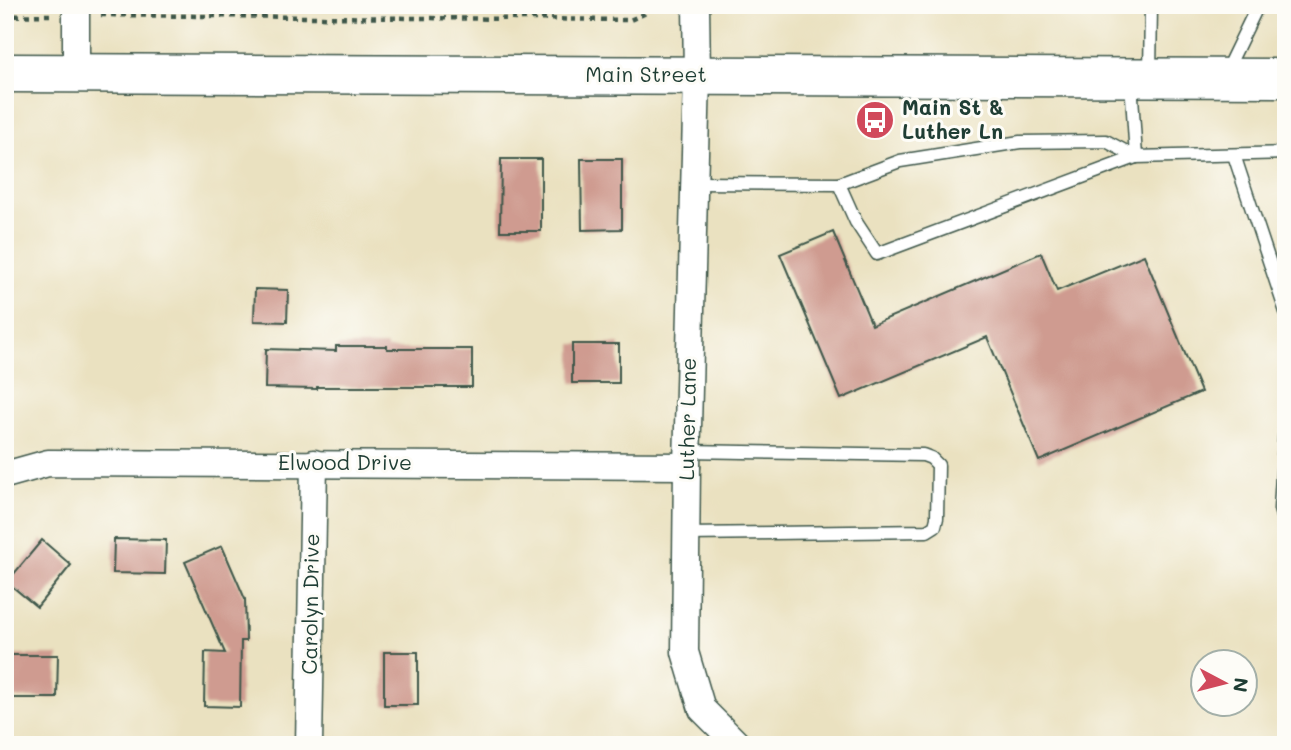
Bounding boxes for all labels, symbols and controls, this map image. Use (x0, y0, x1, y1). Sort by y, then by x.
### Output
street label: Main Street (585, 60, 707, 87)
place label: Main St & Luther Ln (902, 93, 1004, 144)
bus stop icon: Main St & Luther Ln (854, 99, 896, 141)
street label: Luther Lane (672, 357, 701, 481)
street label: Elwood Drive (278, 448, 412, 475)
street label: Carolyn Drive (295, 533, 324, 675)
north arrow (1190, 648, 1260, 718)
text: N (1228, 676, 1255, 694)

